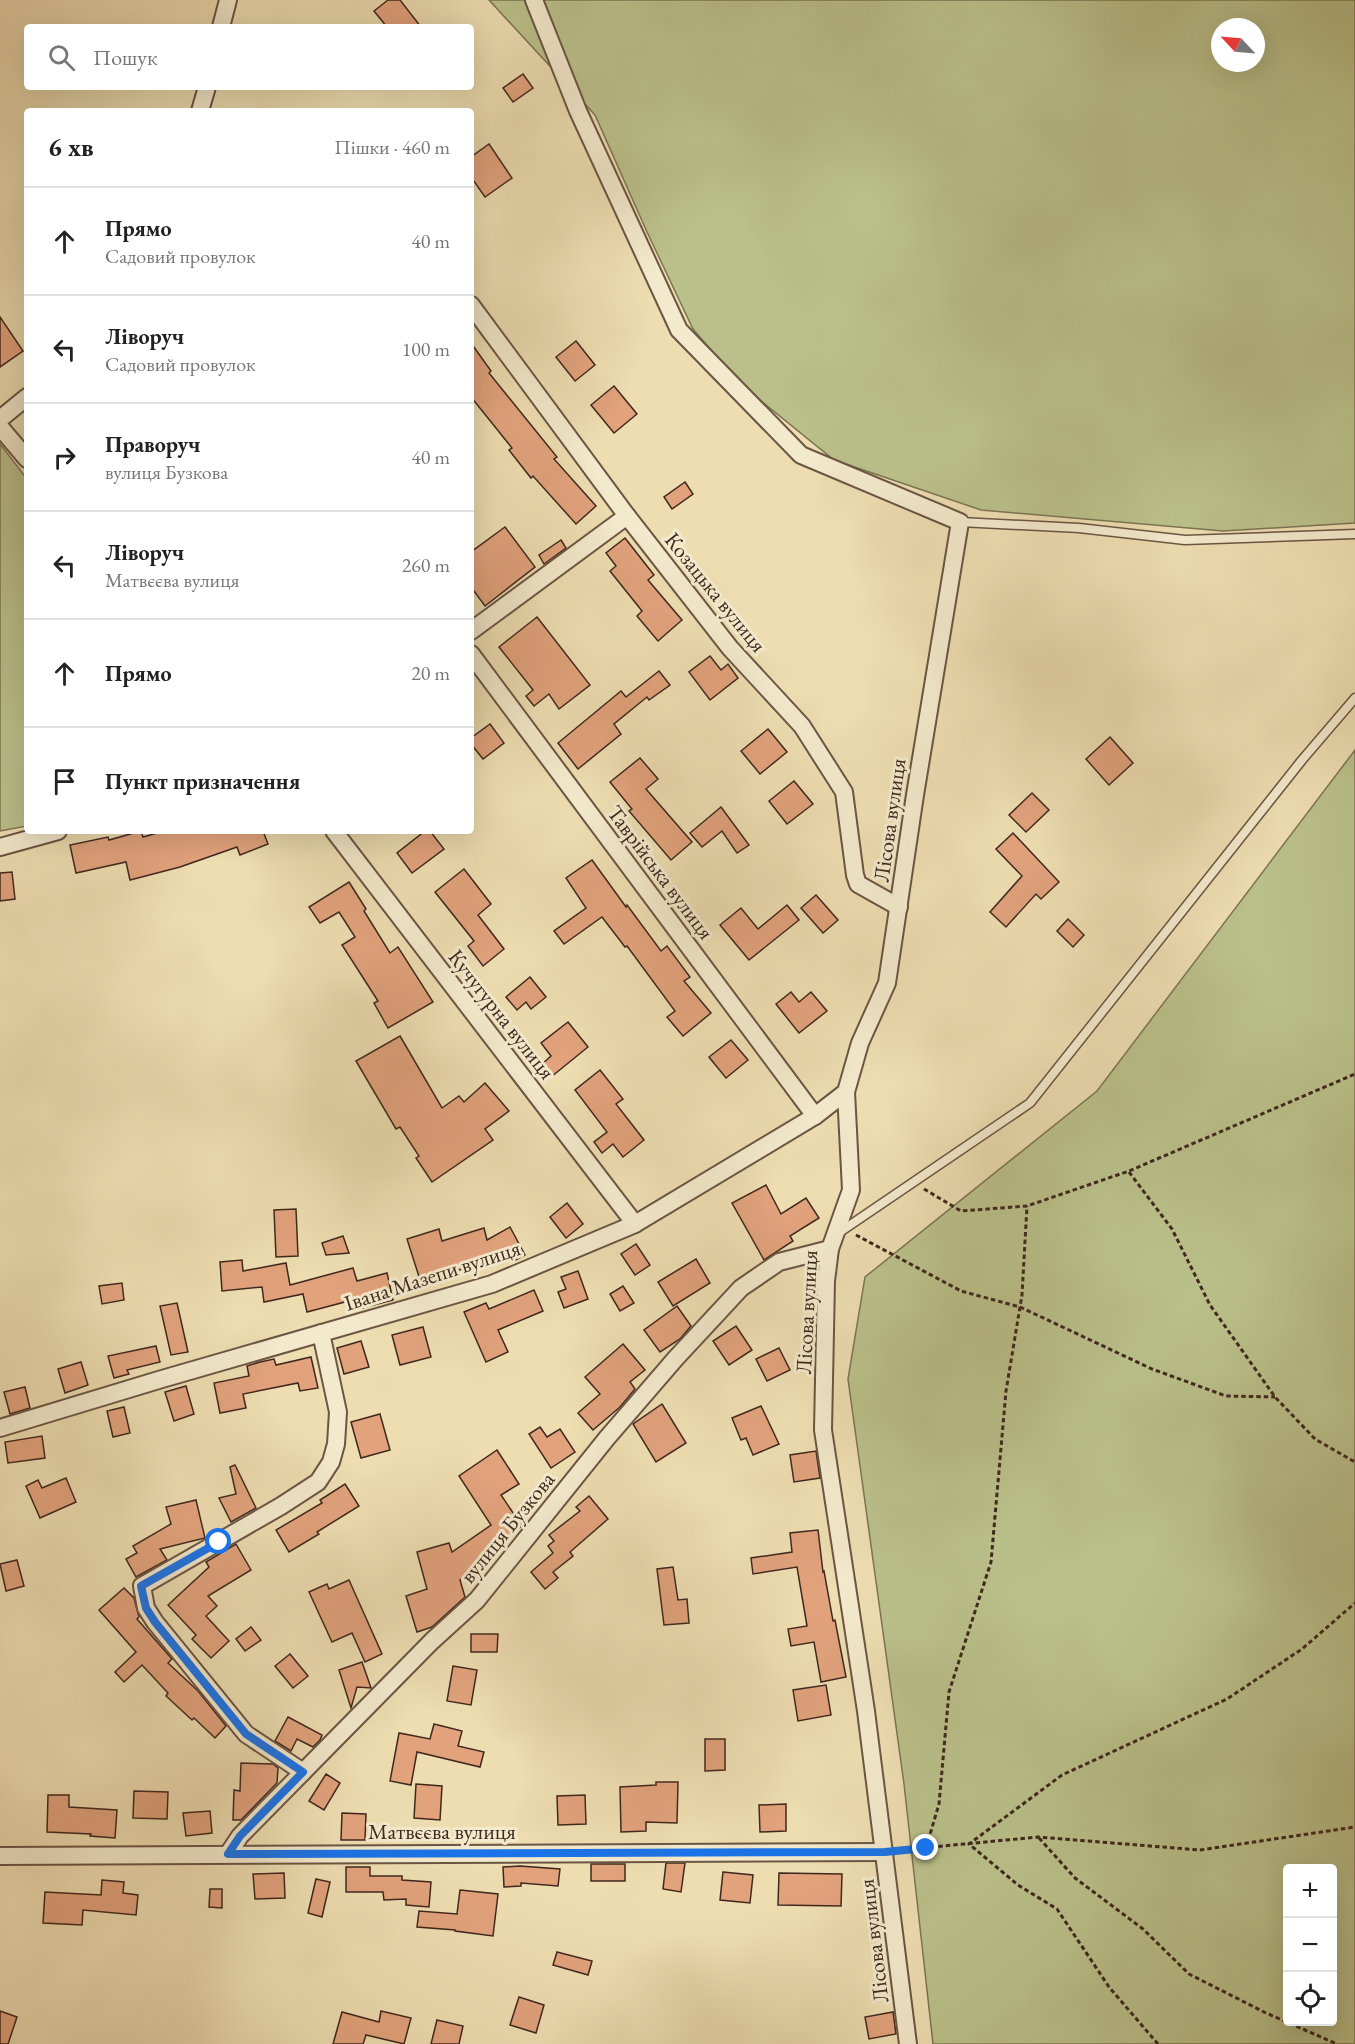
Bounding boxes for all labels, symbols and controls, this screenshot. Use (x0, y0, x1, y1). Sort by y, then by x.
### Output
north arrow (1211, 18, 1265, 72)
search box (24, 24, 474, 90)
icon: search (45, 41, 78, 74)
text: Пошук (93, 43, 157, 72)
text: 6 хв (48, 130, 94, 164)
text: Пішки · 460 m (334, 134, 450, 160)
text: Прямо (105, 214, 172, 243)
icon: ahead (48, 225, 81, 258)
text: 40 m (411, 228, 450, 254)
text: Садовий провулок (105, 243, 256, 269)
text: Ліворуч (105, 322, 184, 351)
icon: left (48, 333, 81, 366)
text: 100 m (402, 336, 450, 362)
text: Садовий провулок (105, 351, 256, 377)
text: Праворуч (105, 430, 201, 459)
icon: right (48, 441, 81, 474)
text: 40 m (411, 444, 450, 470)
text: вулиця Бузкова (105, 459, 228, 485)
street label: Козацька вулиця (658, 526, 773, 658)
text: Ліворуч (105, 538, 184, 567)
icon: left (48, 549, 81, 582)
text: 260 m (402, 552, 450, 578)
text: Матвєєва вулиця (105, 567, 239, 593)
icon: ahead (48, 657, 81, 690)
text: Прямо (105, 659, 172, 688)
text: 20 m (411, 660, 450, 686)
street label: Лісова вулиця (866, 756, 913, 884)
icon: arrive (48, 765, 81, 798)
text: Пункт призначення (105, 767, 300, 796)
street label: Таврійська вулиця (601, 799, 721, 945)
street label: Кучугурна вулиця (442, 943, 562, 1085)
street label: Івана Мазепи вулиця (340, 1233, 524, 1318)
street label: Лісова вулиця (789, 1249, 824, 1375)
street label: вулиця Бузкова (453, 1465, 561, 1589)
route start (205, 1528, 231, 1554)
street label: Матвєєва вулиця (368, 1817, 516, 1846)
route end (912, 1834, 938, 1860)
map controls (1283, 1864, 1337, 2026)
button: + (1283, 1864, 1337, 1918)
street label: Лісова вулиця (852, 1877, 895, 2004)
button: − (1283, 1918, 1337, 1972)
button: locate (1283, 1972, 1337, 2026)

